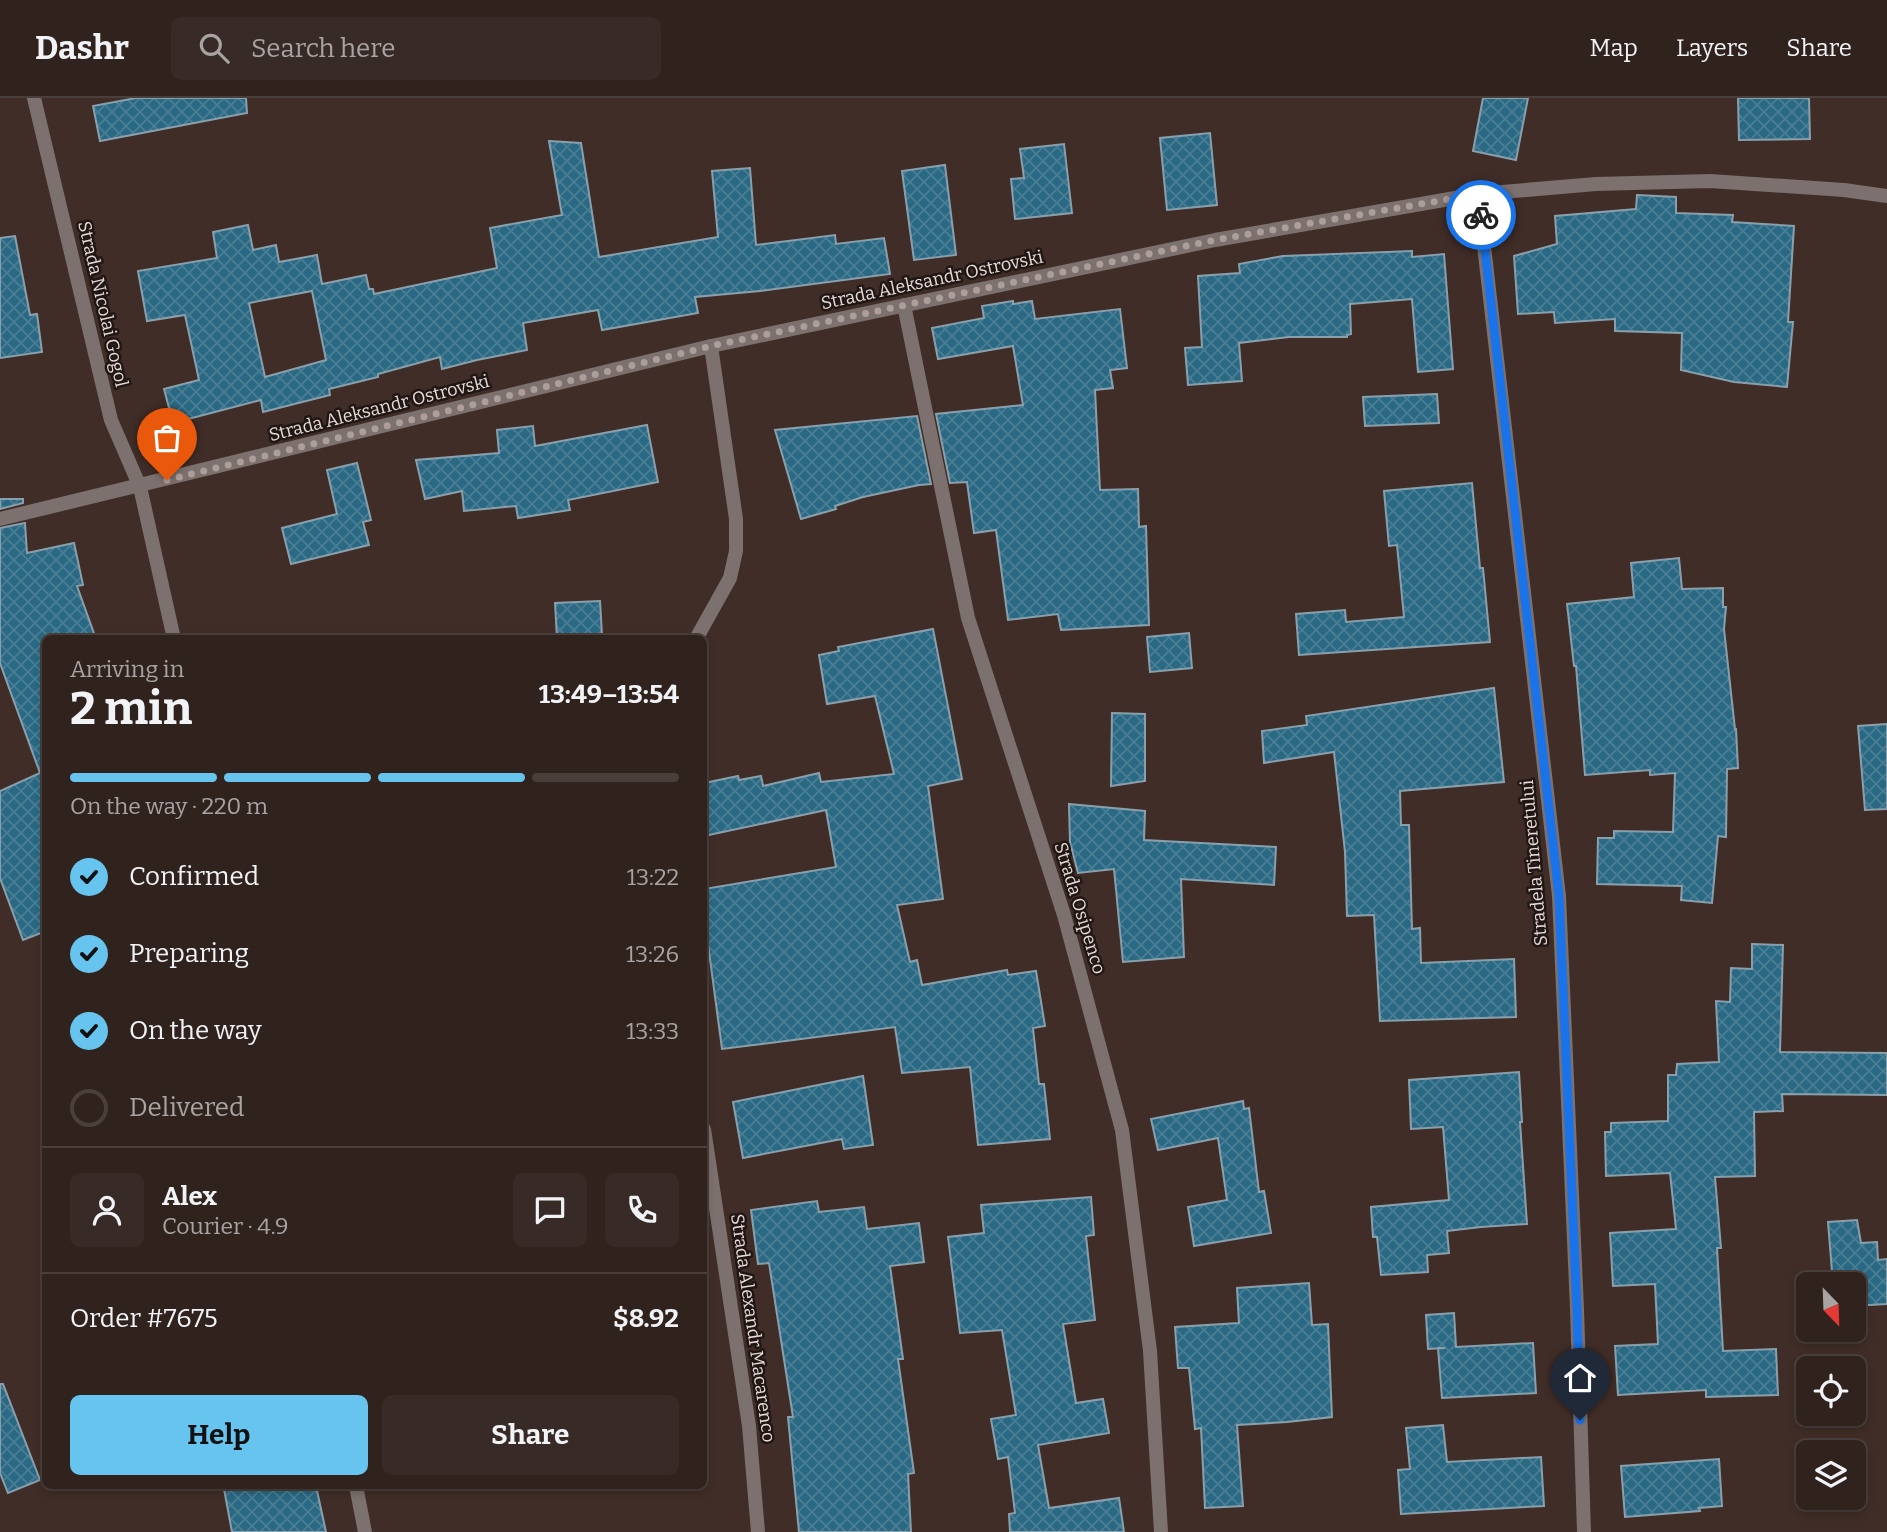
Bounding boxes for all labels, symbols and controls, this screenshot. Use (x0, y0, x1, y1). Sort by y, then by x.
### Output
search box (171, 17, 661, 80)
text: Dashr (35, 28, 129, 68)
icon: search (195, 29, 233, 67)
text: Search here (251, 33, 395, 64)
text: Map (1590, 34, 1638, 62)
text: Layers (1676, 34, 1748, 62)
text: Share (1786, 34, 1852, 62)
courier (1446, 180, 1516, 250)
icon: bike (1462, 196, 1500, 234)
street label: Strada Nicolai Gogol (73, 219, 133, 389)
street label: Strada Aleksandr Ostrovski (819, 246, 1045, 314)
street label: Strada Aleksandr Ostrovski (267, 370, 491, 446)
pin (137, 408, 197, 480)
icon: bag (148, 419, 186, 457)
text: Arriving in (70, 655, 184, 683)
text: 13:49–13:54 (539, 679, 679, 710)
text: 2 min (70, 681, 192, 736)
street label: Stradela Tineretului (1516, 779, 1552, 947)
text: On the way · 220 m (70, 792, 268, 820)
street label: Strada Osipenco (1050, 839, 1110, 977)
icon: check (70, 858, 108, 896)
text: Confirmed (129, 861, 259, 892)
text: 13:22 (627, 863, 679, 891)
icon: check (70, 935, 108, 973)
text: Preparing (129, 938, 249, 969)
text: 13:26 (626, 940, 679, 968)
icon: check (70, 1012, 108, 1050)
text: On the way (129, 1015, 262, 1046)
text: 13:33 (626, 1017, 679, 1045)
text: Delivered (129, 1092, 244, 1123)
button: person (70, 1173, 144, 1247)
button: chat (513, 1173, 587, 1247)
button: phone (605, 1173, 679, 1247)
text: Alex (162, 1181, 217, 1212)
text: Courier · 4.9 (162, 1212, 289, 1240)
street label: Strada Alexandr Macarenco (726, 1212, 780, 1444)
north arrow (1796, 1272, 1866, 1342)
map controls (1796, 1272, 1866, 1510)
text: Order #7675 (70, 1303, 218, 1334)
text: $8.92 (613, 1303, 679, 1334)
pin (1550, 1348, 1610, 1420)
button: locate (1796, 1356, 1866, 1426)
icon: home (1561, 1359, 1599, 1397)
button: Help (70, 1395, 368, 1475)
button: Share (382, 1395, 679, 1475)
button: layers (1796, 1440, 1866, 1510)

